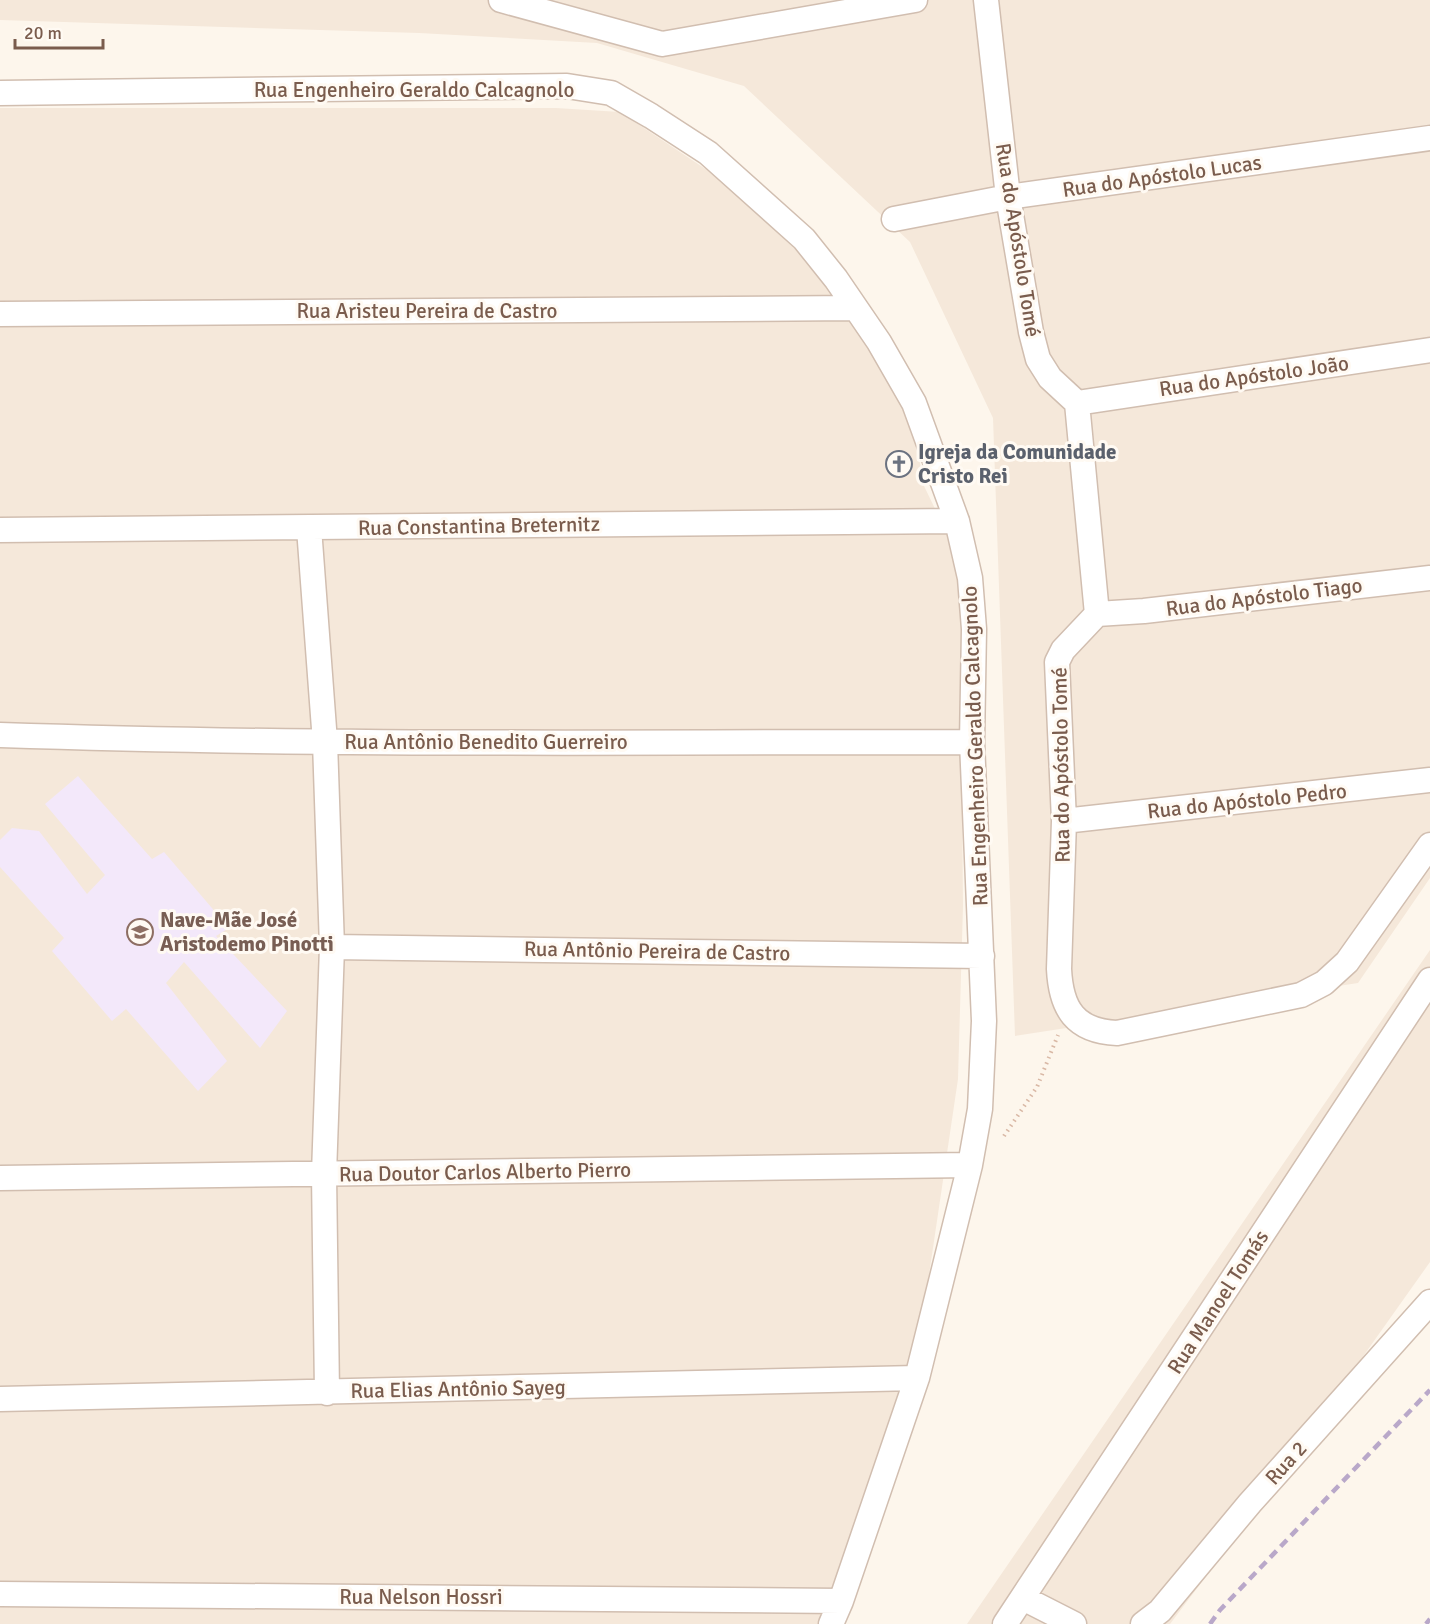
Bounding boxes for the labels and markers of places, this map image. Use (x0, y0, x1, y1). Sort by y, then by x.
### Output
place label: Igreja da Comunidade Cristo Rei (918, 439, 1116, 489)
church icon: Igreja da Comunidade Cristo Rei (884, 449, 914, 479)
place label: Nave-Mãe José Aristodemo Pinotti (160, 907, 334, 957)
school or university icon: Nave-Mãe José Aristodemo Pinotti (125, 917, 155, 947)

